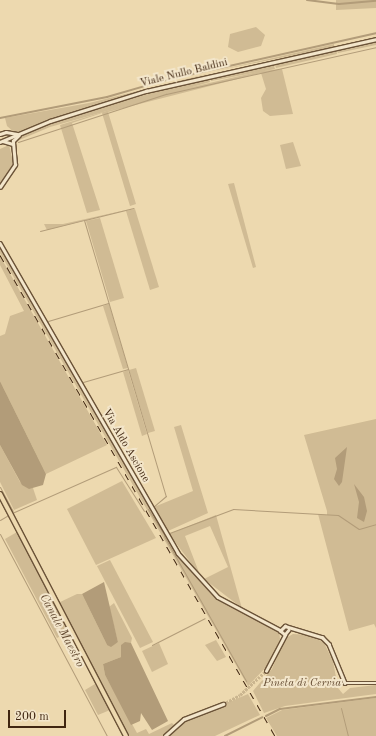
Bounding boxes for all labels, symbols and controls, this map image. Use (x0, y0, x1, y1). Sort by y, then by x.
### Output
street label: Viale Nullo Baldini (139, 57, 229, 91)
street label: Via Aldo Ascione (99, 407, 151, 485)
water label: Canale Maestro (36, 592, 86, 670)
park label: Pineta di Cervia (263, 677, 341, 691)
scale bar (10, 702, 68, 728)
text: 200 m (15, 711, 49, 723)

